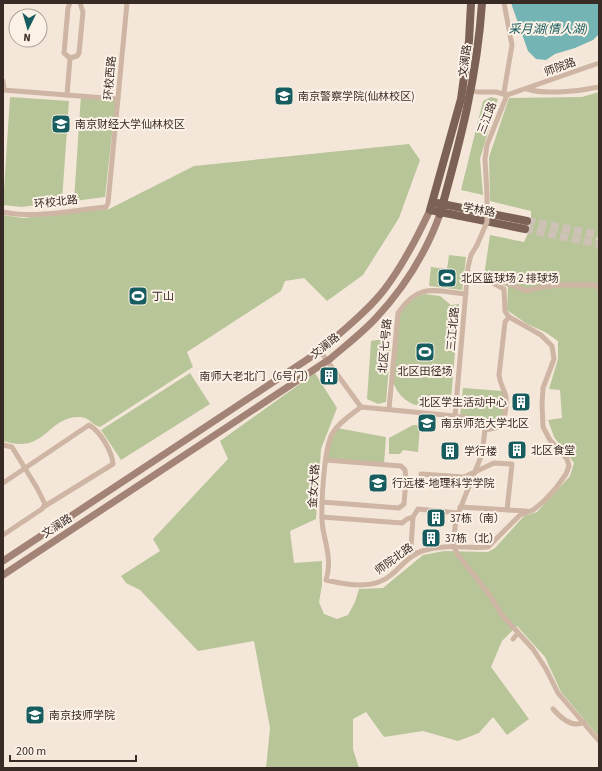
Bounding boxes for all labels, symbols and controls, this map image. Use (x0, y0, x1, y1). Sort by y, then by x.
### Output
north arrow (8, 8, 48, 48)
water label: 采月湖(情人湖) (508, 21, 588, 38)
text: N (23, 30, 31, 45)
street label: 文澜路 (455, 44, 475, 78)
street label: 师院路 (542, 54, 578, 80)
street label: 环校西路 (101, 55, 119, 101)
school or university icon: 南京警察学院(仙林校区) (273, 85, 295, 107)
place label: 南京警察学院(仙林校区) (298, 89, 415, 104)
street label: 三江路 (474, 100, 500, 136)
school or university icon: 南京财经大学仙林校区 (50, 113, 72, 135)
place label: 南京财经大学仙林校区 (75, 117, 185, 132)
street label: 环校北路 (33, 192, 79, 212)
street label: 学林路 (461, 200, 497, 220)
sports icon: 北区篮球场 2 排球场 (436, 267, 458, 289)
place label: 北区篮球场 2 排球场 (461, 271, 559, 286)
sports icon: 丁山 (127, 285, 149, 307)
place label: 丁山 (152, 289, 174, 304)
street label: 三江北路 (444, 306, 462, 352)
street label: 北区七号路 (375, 318, 395, 374)
street label: 文澜路 (307, 330, 343, 362)
sports icon: 北区田径场 (414, 341, 436, 363)
place label: 北区田径场 (398, 364, 453, 379)
building icon: 南师大老北门（6号门） (318, 365, 340, 387)
place label: 南师大老北门（6号门） (200, 369, 315, 384)
building icon: 北区学生活动中心 (510, 391, 532, 413)
place label: 北区学生活动中心 (419, 395, 507, 410)
school or university icon: 南京师范大学北区 (416, 412, 438, 434)
place label: 南京师范大学北区 (441, 416, 529, 431)
building icon: 北区食堂 (506, 439, 528, 461)
building icon: 学行楼 (439, 440, 461, 462)
place label: 北区食堂 (531, 443, 575, 458)
place label: 学行楼 (464, 444, 497, 459)
street label: 金女大路 (305, 464, 323, 508)
school or university icon: 行远楼-地理科学学院 (367, 472, 389, 494)
place label: 行远楼-地理科学学院 (392, 476, 494, 491)
building icon: 37栋（南） (425, 507, 447, 529)
street label: 文澜路 (39, 511, 75, 541)
place label: 37栋（南） (450, 511, 505, 526)
building icon: 37栋（北） (420, 527, 442, 549)
place label: 37栋（北） (445, 531, 500, 546)
street label: 师院北路 (372, 540, 416, 578)
school or university icon: 南京技师学院 (24, 704, 46, 726)
place label: 南京技师学院 (49, 708, 115, 723)
scale bar (10, 737, 136, 763)
text: 200 m (16, 743, 46, 760)

